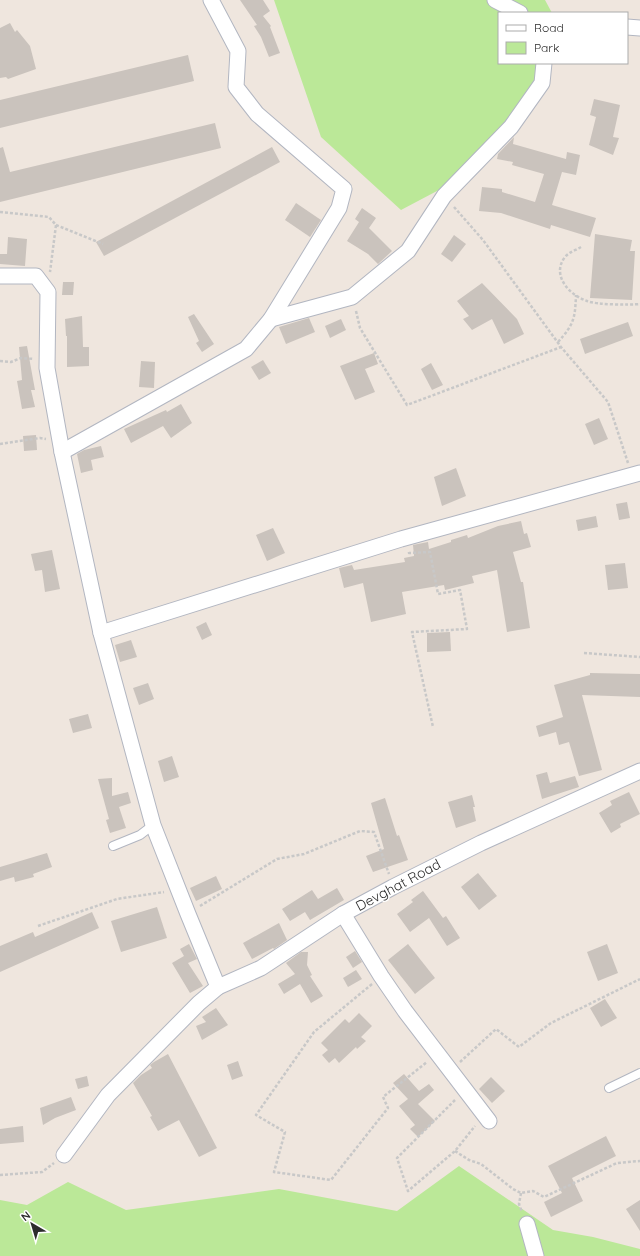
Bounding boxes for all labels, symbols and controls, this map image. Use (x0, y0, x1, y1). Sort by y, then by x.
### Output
legend (498, 12, 628, 64)
text: Road (534, 20, 564, 35)
text: Park (534, 40, 559, 55)
street label: Devghat Road (352, 855, 444, 915)
north arrow (12, 1204, 52, 1244)
text: N (18, 1208, 33, 1224)

